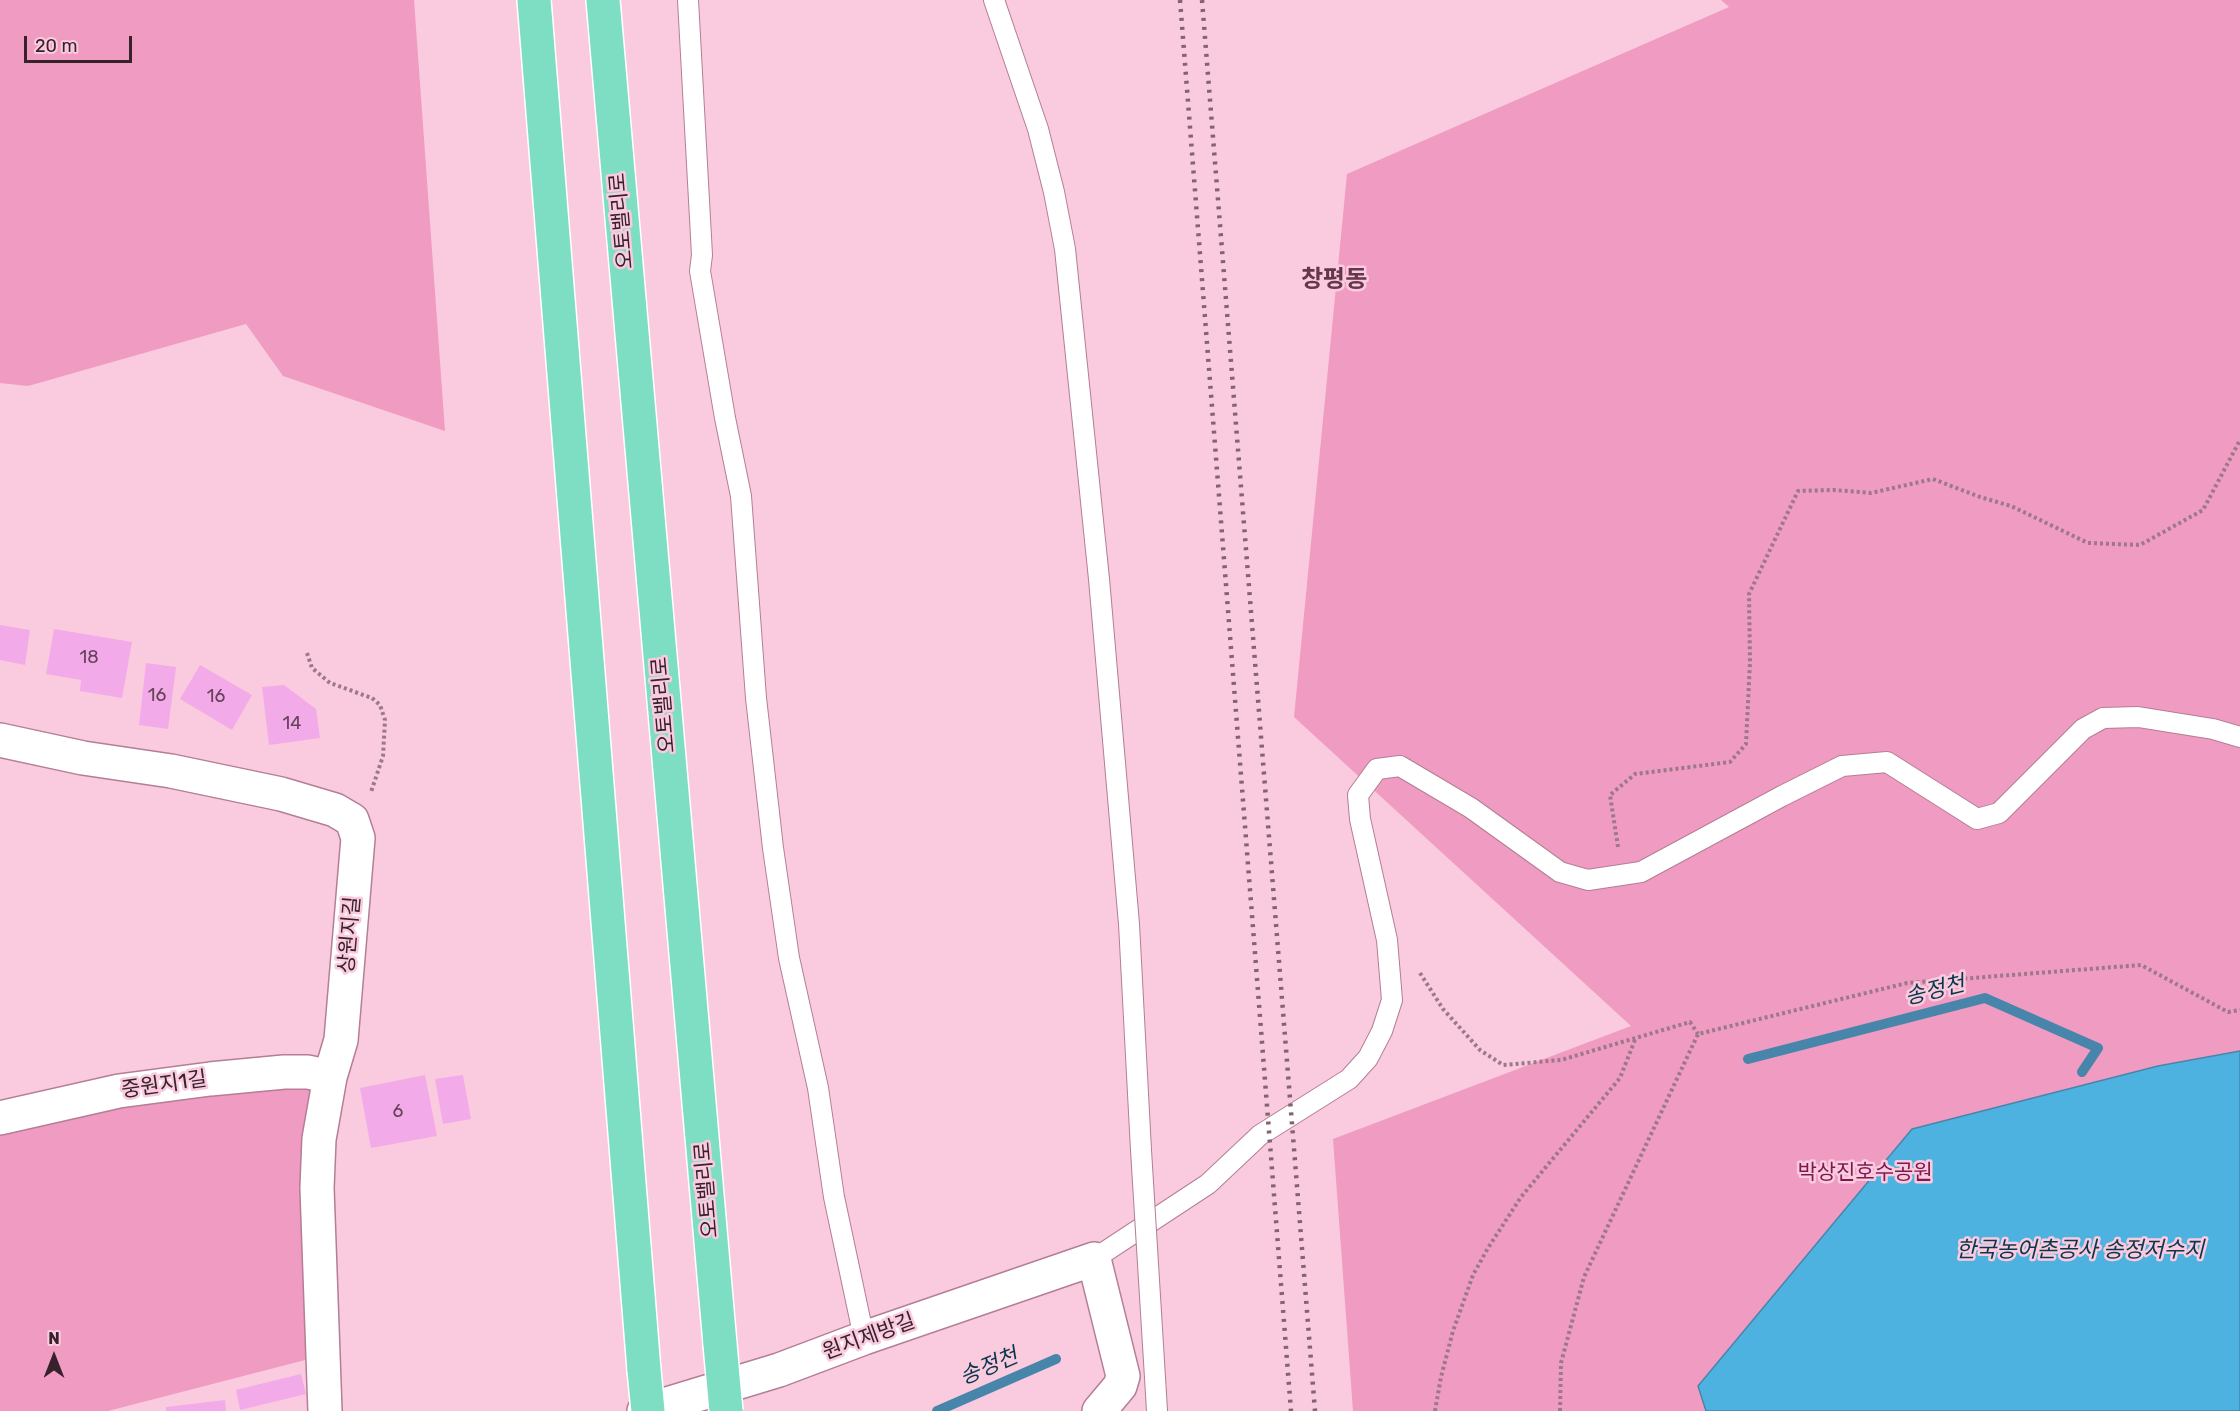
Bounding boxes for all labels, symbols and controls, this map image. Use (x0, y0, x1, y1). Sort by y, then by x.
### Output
scale bar (27, 24, 135, 62)
text: 20 m (35, 35, 77, 57)
street label: 오토밸리로 (605, 172, 639, 270)
district label: 창평동 (1301, 266, 1367, 294)
house number: 18 (79, 647, 99, 669)
street label: 오토밸리로 (647, 656, 681, 754)
house number: 16 (148, 685, 166, 707)
house number: 16 (207, 686, 225, 708)
house number: 14 (283, 713, 301, 735)
street label: 상원지길 (334, 895, 366, 975)
water label: 송정천 (1902, 971, 1968, 1011)
street label: 중원지1길 (120, 1067, 208, 1103)
house number: 6 (393, 1101, 403, 1123)
street label: 오토밸리로 (690, 1141, 724, 1239)
park label: 박상진호수공원 (1797, 1160, 1933, 1186)
water label: 한국농어촌공사 송정저수지 (1956, 1238, 2204, 1264)
street label: 원지제방길 (819, 1309, 919, 1365)
north arrow (24, 1327, 84, 1387)
text: N (48, 1329, 60, 1348)
water label: 송정천 (956, 1343, 1022, 1391)

